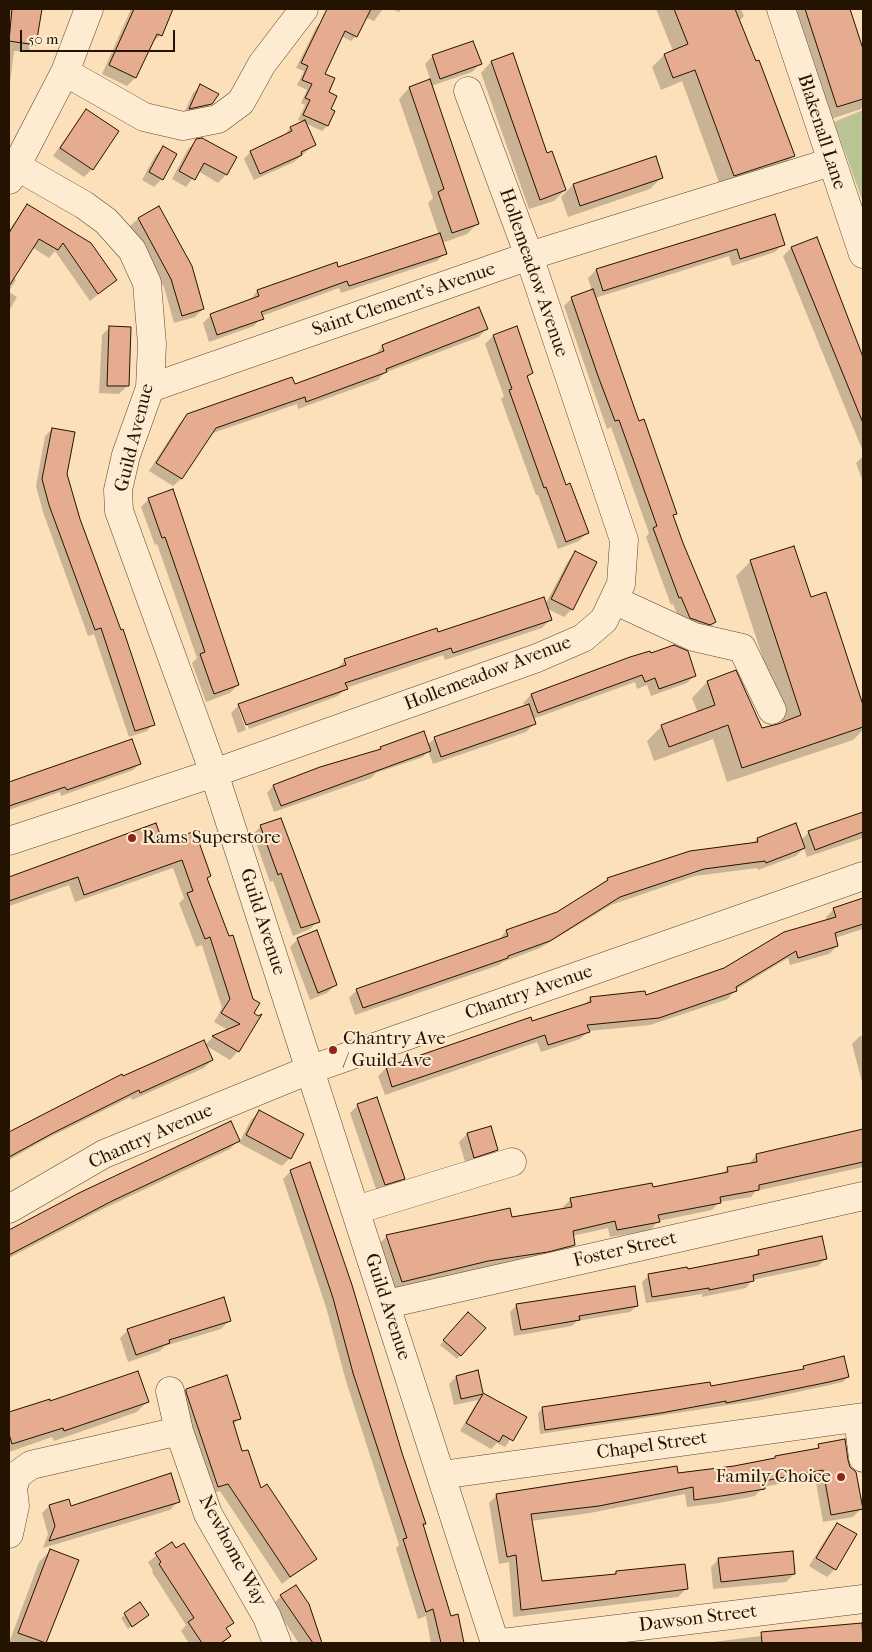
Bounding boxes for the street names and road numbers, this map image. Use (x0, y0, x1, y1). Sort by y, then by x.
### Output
street label: Blakenall Lane (792, 71, 850, 193)
street label: Hollemeadow Avenue (493, 186, 573, 360)
street label: Saint Clement's Avenue (309, 258, 499, 342)
street label: Guild Avenue (111, 382, 159, 494)
street label: Hollemeadow Avenue (401, 632, 575, 716)
street label: Guild Avenue (234, 866, 290, 978)
street label: Chantry Avenue (462, 960, 596, 1026)
street label: Chantry Avenue (85, 1099, 217, 1175)
street label: Foster Street (571, 1227, 679, 1273)
street label: Guild Avenue (359, 1251, 415, 1363)
street label: Chapel Street (595, 1427, 709, 1465)
street label: Newhome Way (193, 1492, 271, 1610)
street label: Dawson Street (638, 1600, 758, 1638)

